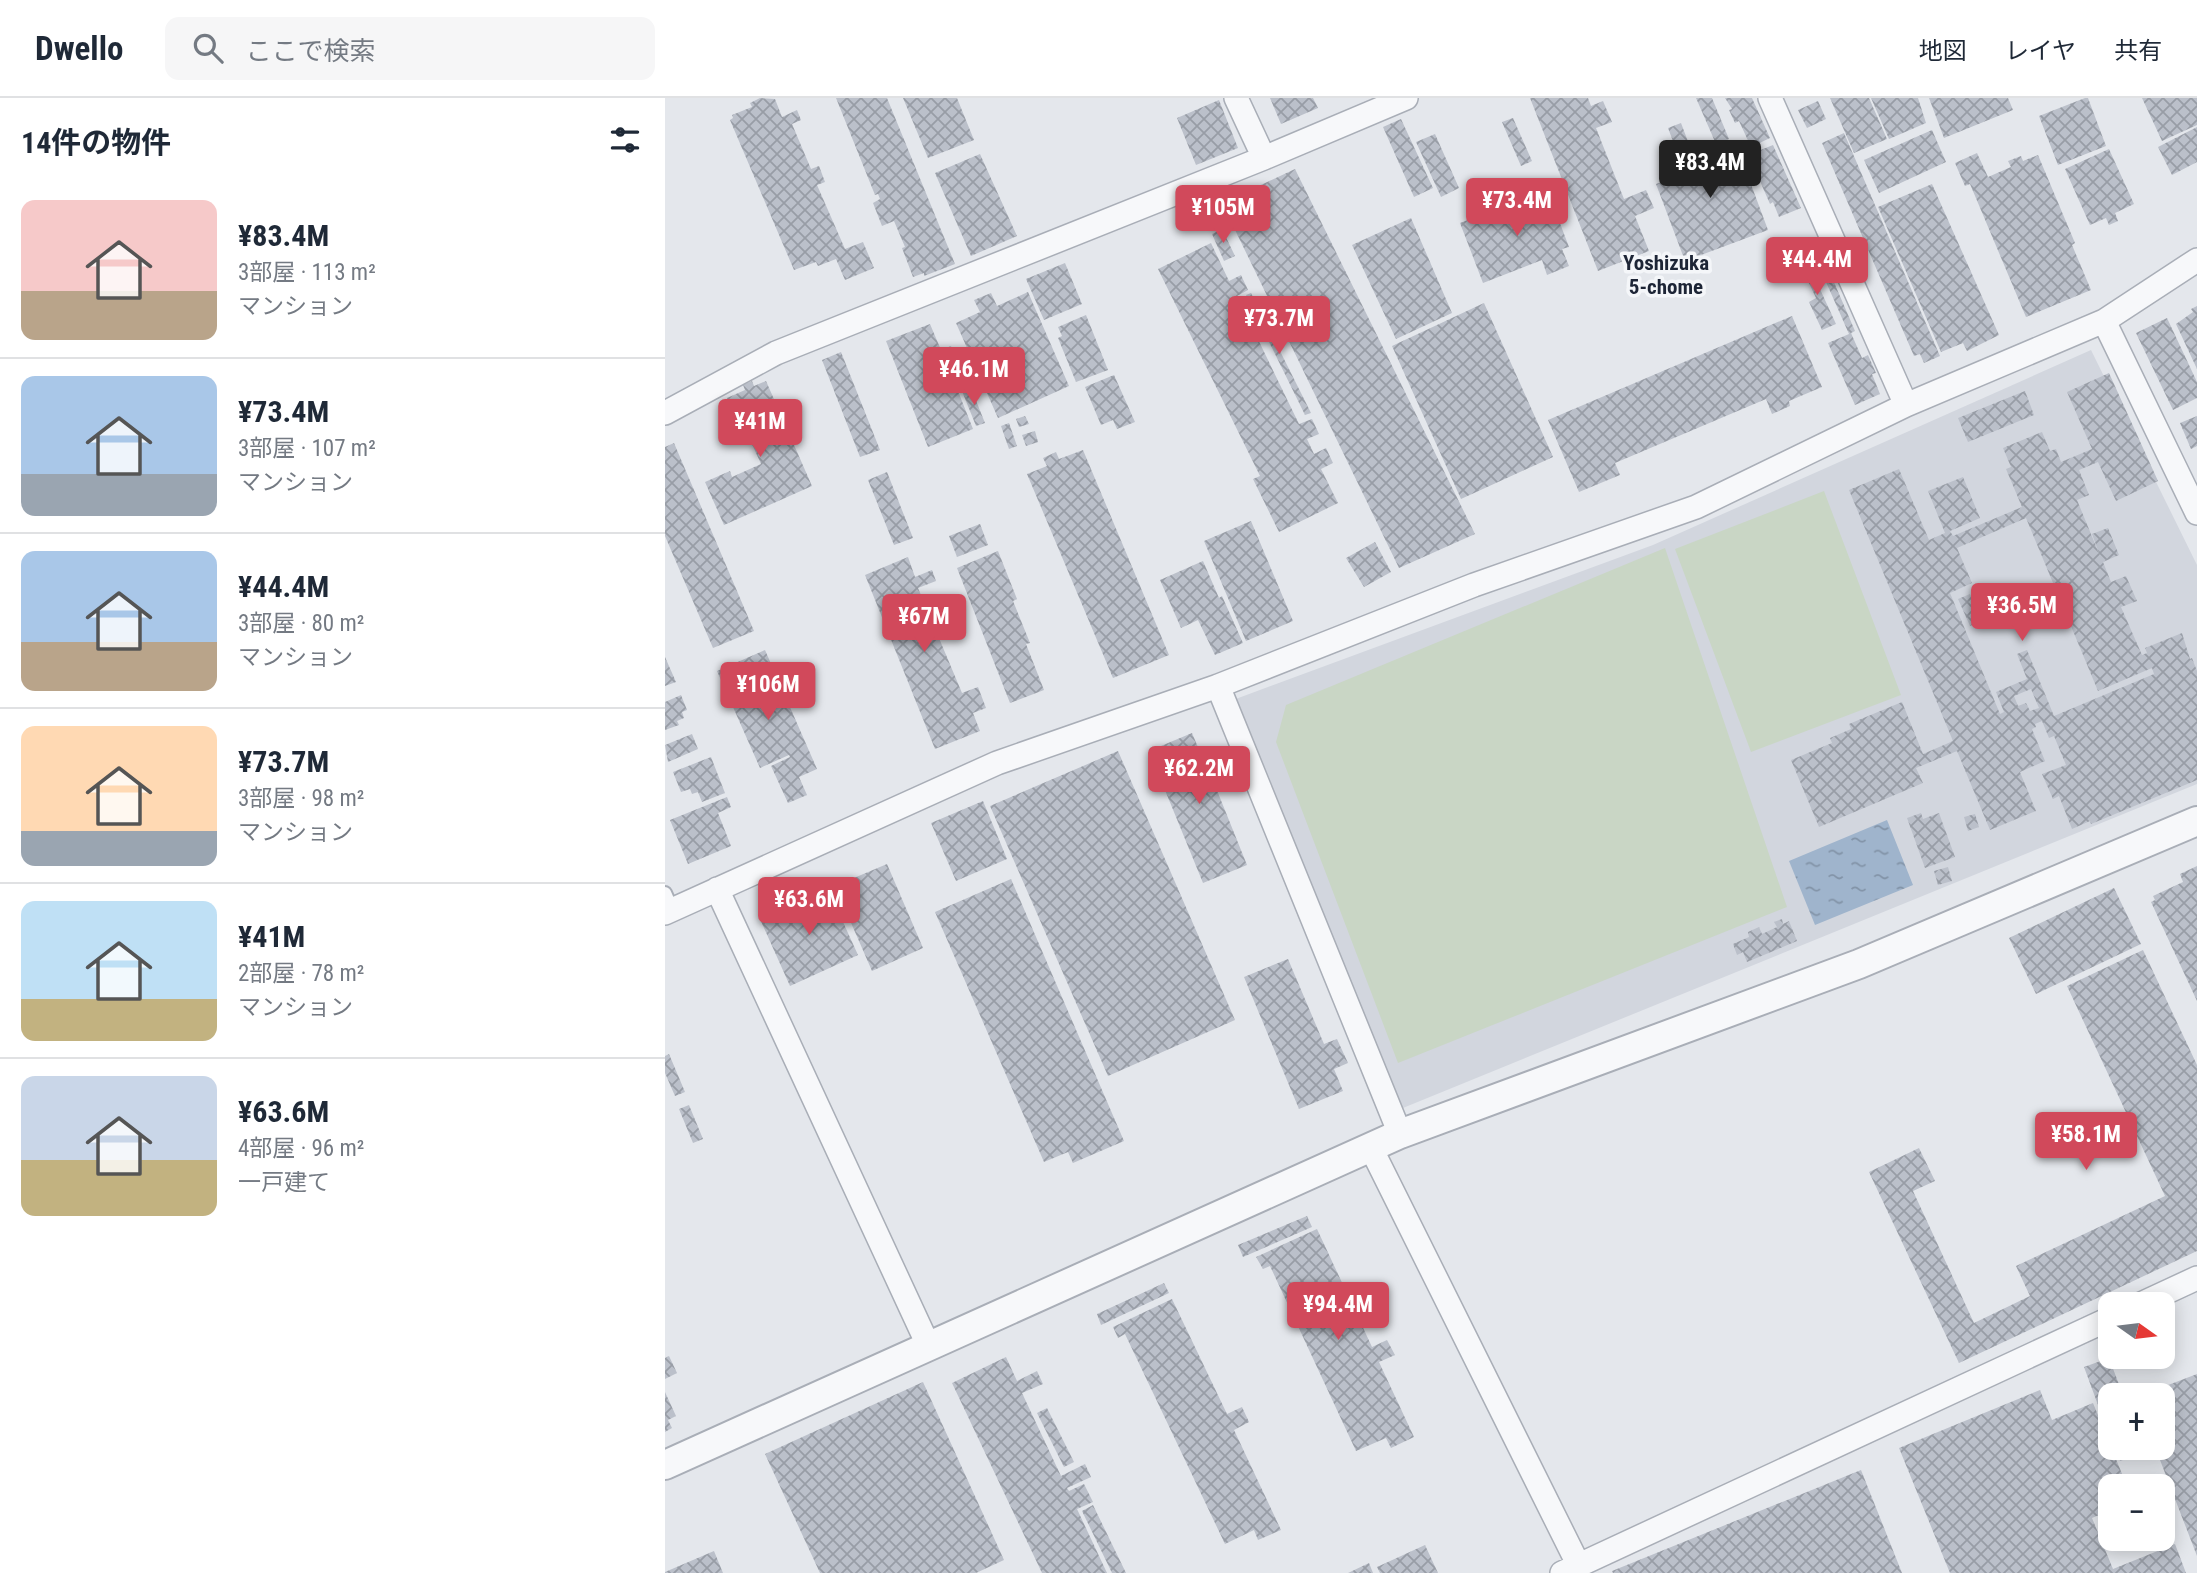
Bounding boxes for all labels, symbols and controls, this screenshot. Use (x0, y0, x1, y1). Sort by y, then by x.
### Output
search box (165, 17, 655, 80)
text: Dwello (35, 29, 123, 68)
icon: search (189, 29, 227, 67)
text: ここで検索 (245, 36, 375, 66)
text: 地図 (1919, 37, 1967, 65)
text: レイヤ (2005, 37, 2076, 65)
text: 共有 (2114, 37, 2162, 65)
icon: filters (606, 121, 644, 159)
text: 14件の物件 (21, 125, 171, 160)
pin: ¥83.4M (1653, 140, 1767, 200)
text: ¥83.4M (1675, 149, 1745, 176)
pin: ¥73.4M (1460, 178, 1574, 238)
pin: ¥105M (1174, 186, 1272, 245)
text: ¥73.4M (1482, 187, 1552, 214)
text: ¥105M (1191, 194, 1255, 221)
text: ¥83.4M (238, 218, 329, 253)
icon: home (77, 228, 161, 312)
pin: ¥44.4M (1760, 238, 1874, 297)
text: ¥44.4M (1782, 246, 1852, 273)
district label: Yoshizuka 5-chome (1623, 251, 1709, 299)
text: 3部屋 · 113 m² (238, 259, 376, 286)
text: マンション (238, 293, 353, 320)
pin: ¥73.7M (1222, 296, 1336, 356)
text: ¥73.7M (1244, 305, 1314, 332)
pin: ¥46.1M (917, 348, 1031, 407)
text: ¥46.1M (939, 356, 1009, 383)
text: ¥73.4M (238, 394, 329, 429)
pin: ¥41M (719, 400, 801, 459)
icon: home (77, 404, 161, 488)
text: ¥41M (734, 408, 786, 435)
text: 3部屋 · 107 m² (238, 435, 376, 462)
text: マンション (238, 469, 353, 496)
text: ¥44.4M (238, 569, 329, 604)
icon: home (77, 579, 161, 663)
pin: ¥36.5M (1965, 584, 2079, 643)
text: ¥36.5M (1987, 592, 2057, 619)
pin: ¥67M (883, 594, 965, 654)
text: ¥67M (898, 603, 950, 630)
text: 3部屋 · 80 m² (238, 610, 364, 637)
text: マンション (238, 644, 353, 671)
pin: ¥106M (719, 662, 817, 722)
text: ¥106M (736, 671, 800, 698)
text: ¥73.7M (238, 744, 329, 779)
pin: ¥62.2M (1142, 746, 1256, 806)
icon: home (77, 754, 161, 838)
text: ¥62.2M (1164, 755, 1234, 782)
text: 3部屋 · 98 m² (238, 785, 364, 812)
text: マンション (238, 819, 353, 846)
pin: ¥63.6M (752, 878, 866, 937)
text: ¥63.6M (774, 886, 844, 913)
text: ¥41M (238, 919, 305, 954)
icon: home (77, 929, 161, 1013)
text: 2部屋 · 78 m² (238, 960, 364, 987)
text: マンション (238, 994, 353, 1021)
text: ¥63.6M (238, 1094, 329, 1129)
icon: home (77, 1104, 161, 1188)
pin: ¥58.1M (2029, 1112, 2143, 1172)
text: ¥58.1M (2051, 1121, 2121, 1148)
text: 4部屋 · 96 m² (238, 1135, 364, 1162)
text: 一戸建て (238, 1169, 330, 1196)
pin: ¥94.4M (1281, 1282, 1395, 1342)
text: ¥94.4M (1303, 1291, 1373, 1318)
north arrow (2098, 1292, 2175, 1368)
map controls (2098, 1292, 2175, 1551)
button: + (2098, 1383, 2175, 1460)
button: − (2098, 1474, 2175, 1551)

